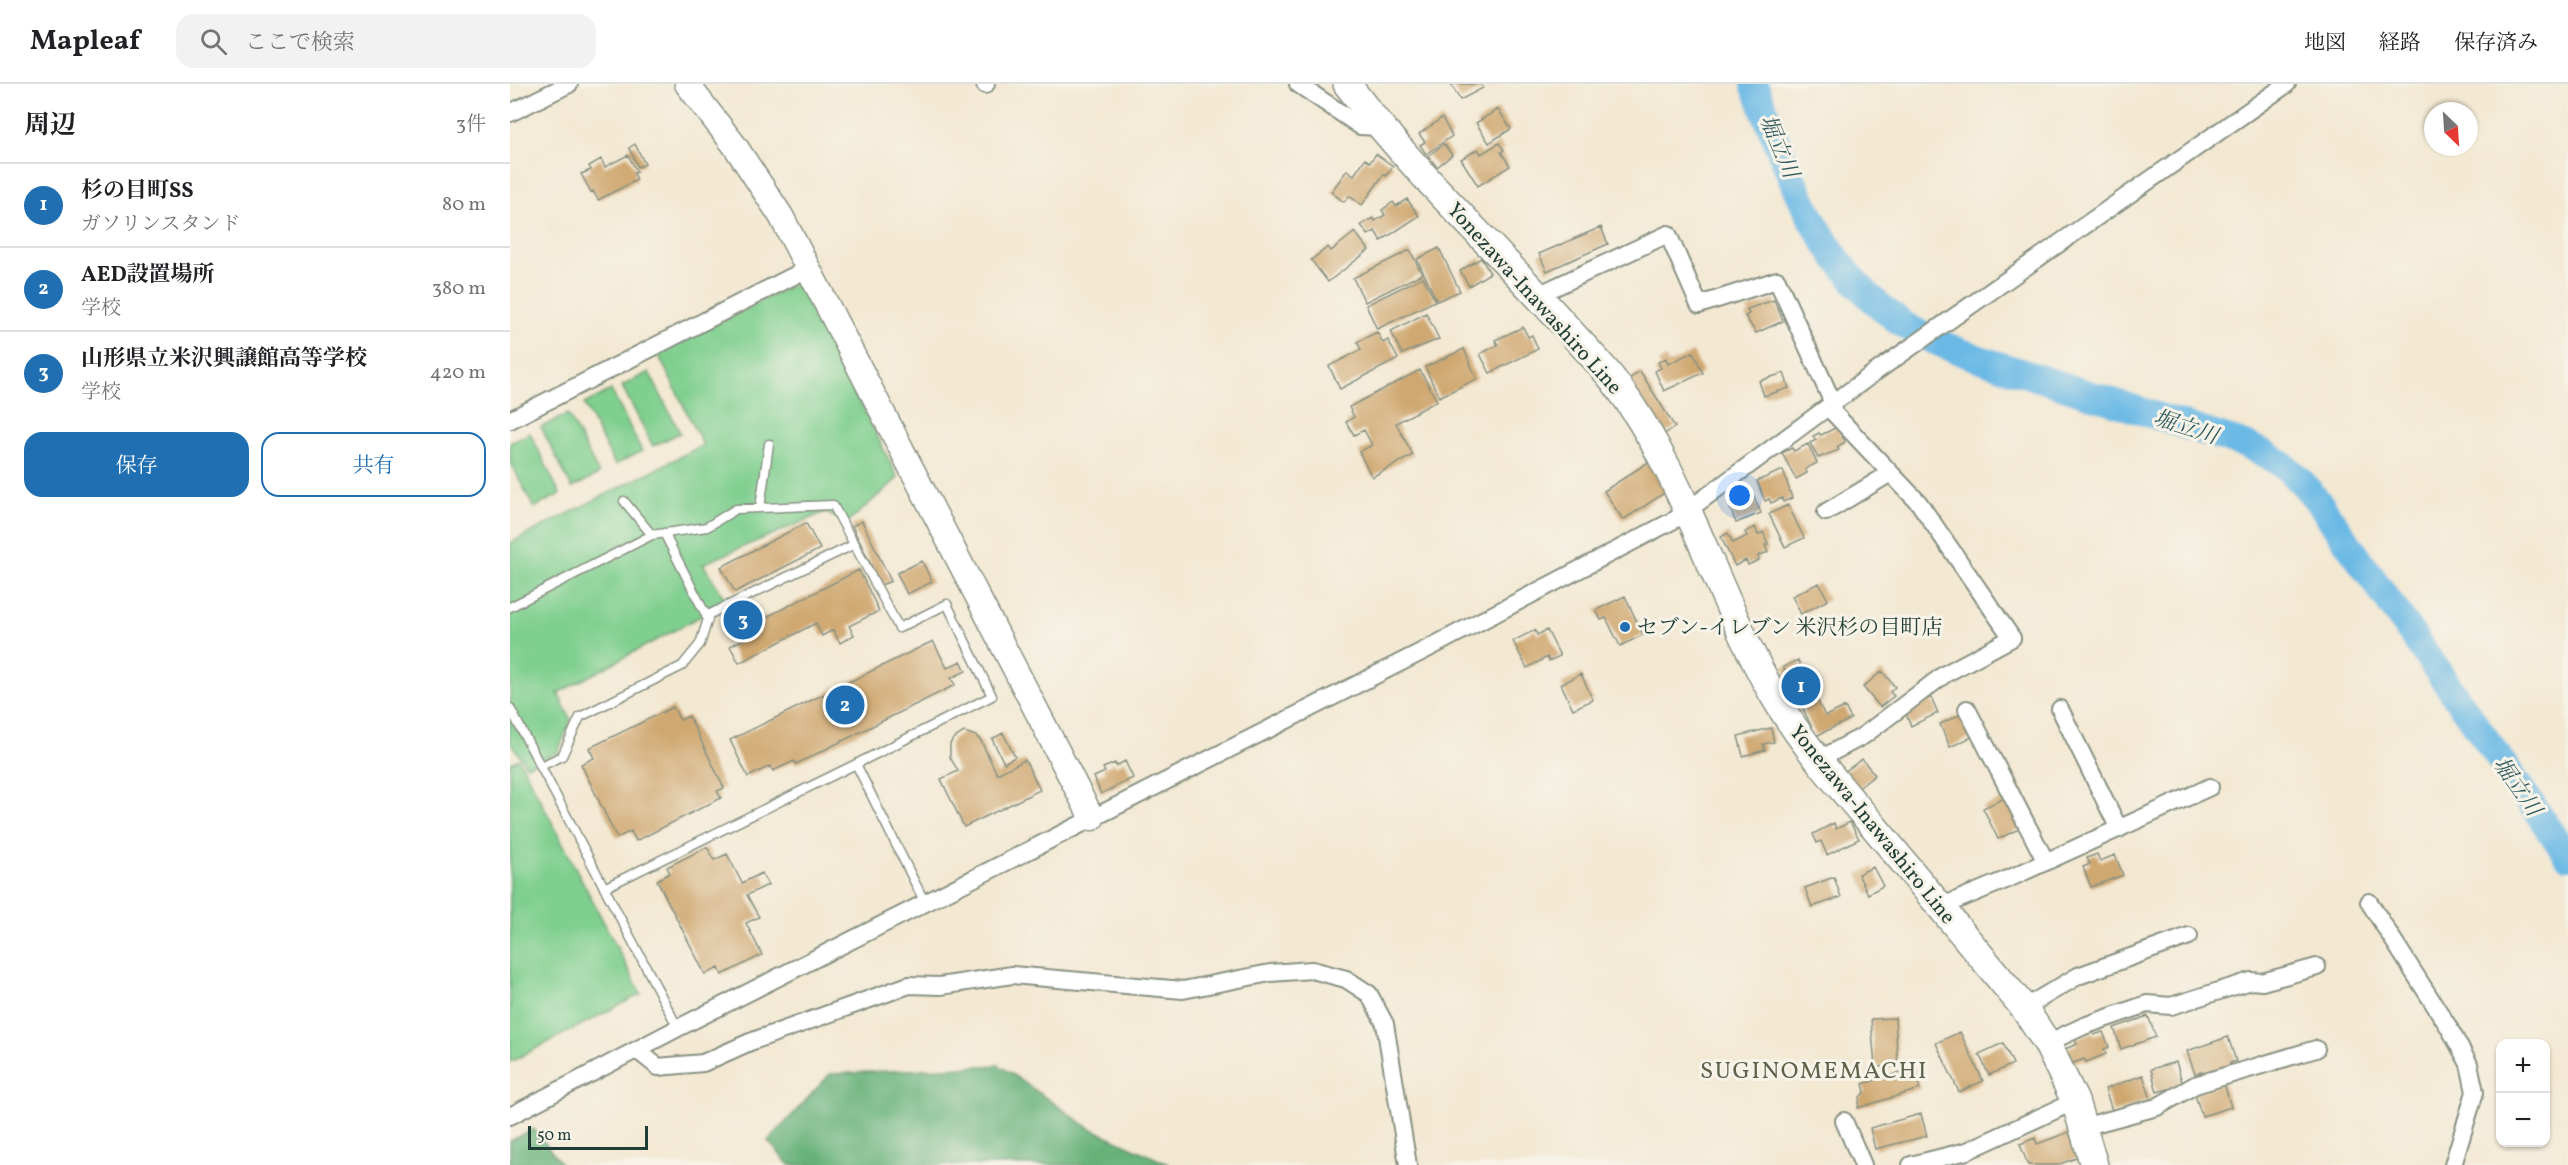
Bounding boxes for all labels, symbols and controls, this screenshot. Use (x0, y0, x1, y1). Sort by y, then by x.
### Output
search box (176, 14, 596, 68)
text: Mapleaf (30, 22, 140, 61)
icon: search (197, 25, 230, 58)
text: ここで検索 (245, 28, 355, 59)
text: 地図 (2304, 29, 2346, 58)
text: 経路 (2379, 29, 2421, 58)
text: 保存済み (2454, 29, 2538, 58)
north arrow (2424, 102, 2478, 156)
text: 周辺 (24, 108, 76, 144)
text: 3件 (456, 111, 486, 139)
water label: 堀立川 (1751, 111, 1806, 185)
text: 杉の目町SS (81, 176, 194, 207)
text: 1 (39, 191, 48, 219)
text: 80 m (442, 191, 486, 219)
street label: Yonezawa-Inawashiro Line (1440, 197, 1628, 401)
text: ガソリンスタンド (81, 211, 240, 239)
text: AED設置場所 (81, 260, 215, 291)
text: 2 (38, 275, 49, 303)
text: 380 m (432, 275, 486, 303)
text: 学校 (81, 295, 121, 323)
text: 山形県立米沢興譲館高等学校 (81, 344, 367, 375)
text: 3 (38, 359, 49, 387)
text: 420 m (430, 359, 486, 387)
text: 学校 (81, 379, 121, 407)
water label: 堀立川 (2149, 403, 2223, 454)
button: 保存 (24, 432, 249, 497)
button: 共有 (261, 432, 486, 497)
your location (1725, 481, 1754, 510)
pin: 3 (724, 598, 762, 642)
place label: セブン-イレブン 米沢杉の目町店 (1637, 614, 1942, 643)
marker: セブン-イレブン 米沢杉の目町店 (1618, 620, 1632, 634)
pin: 1 (1782, 664, 1820, 708)
pin: 2 (826, 682, 864, 728)
street label: Yonezawa-Inawashiro Line (1782, 719, 1962, 931)
water label: 堀立川 (2484, 752, 2549, 825)
map controls (2496, 1039, 2550, 1147)
button: + (2496, 1039, 2550, 1093)
district label: SUGINOMEMACHI (1700, 1055, 1928, 1089)
button: − (2496, 1093, 2550, 1147)
scale bar (528, 1123, 648, 1150)
text: 50 m (537, 1125, 571, 1147)

